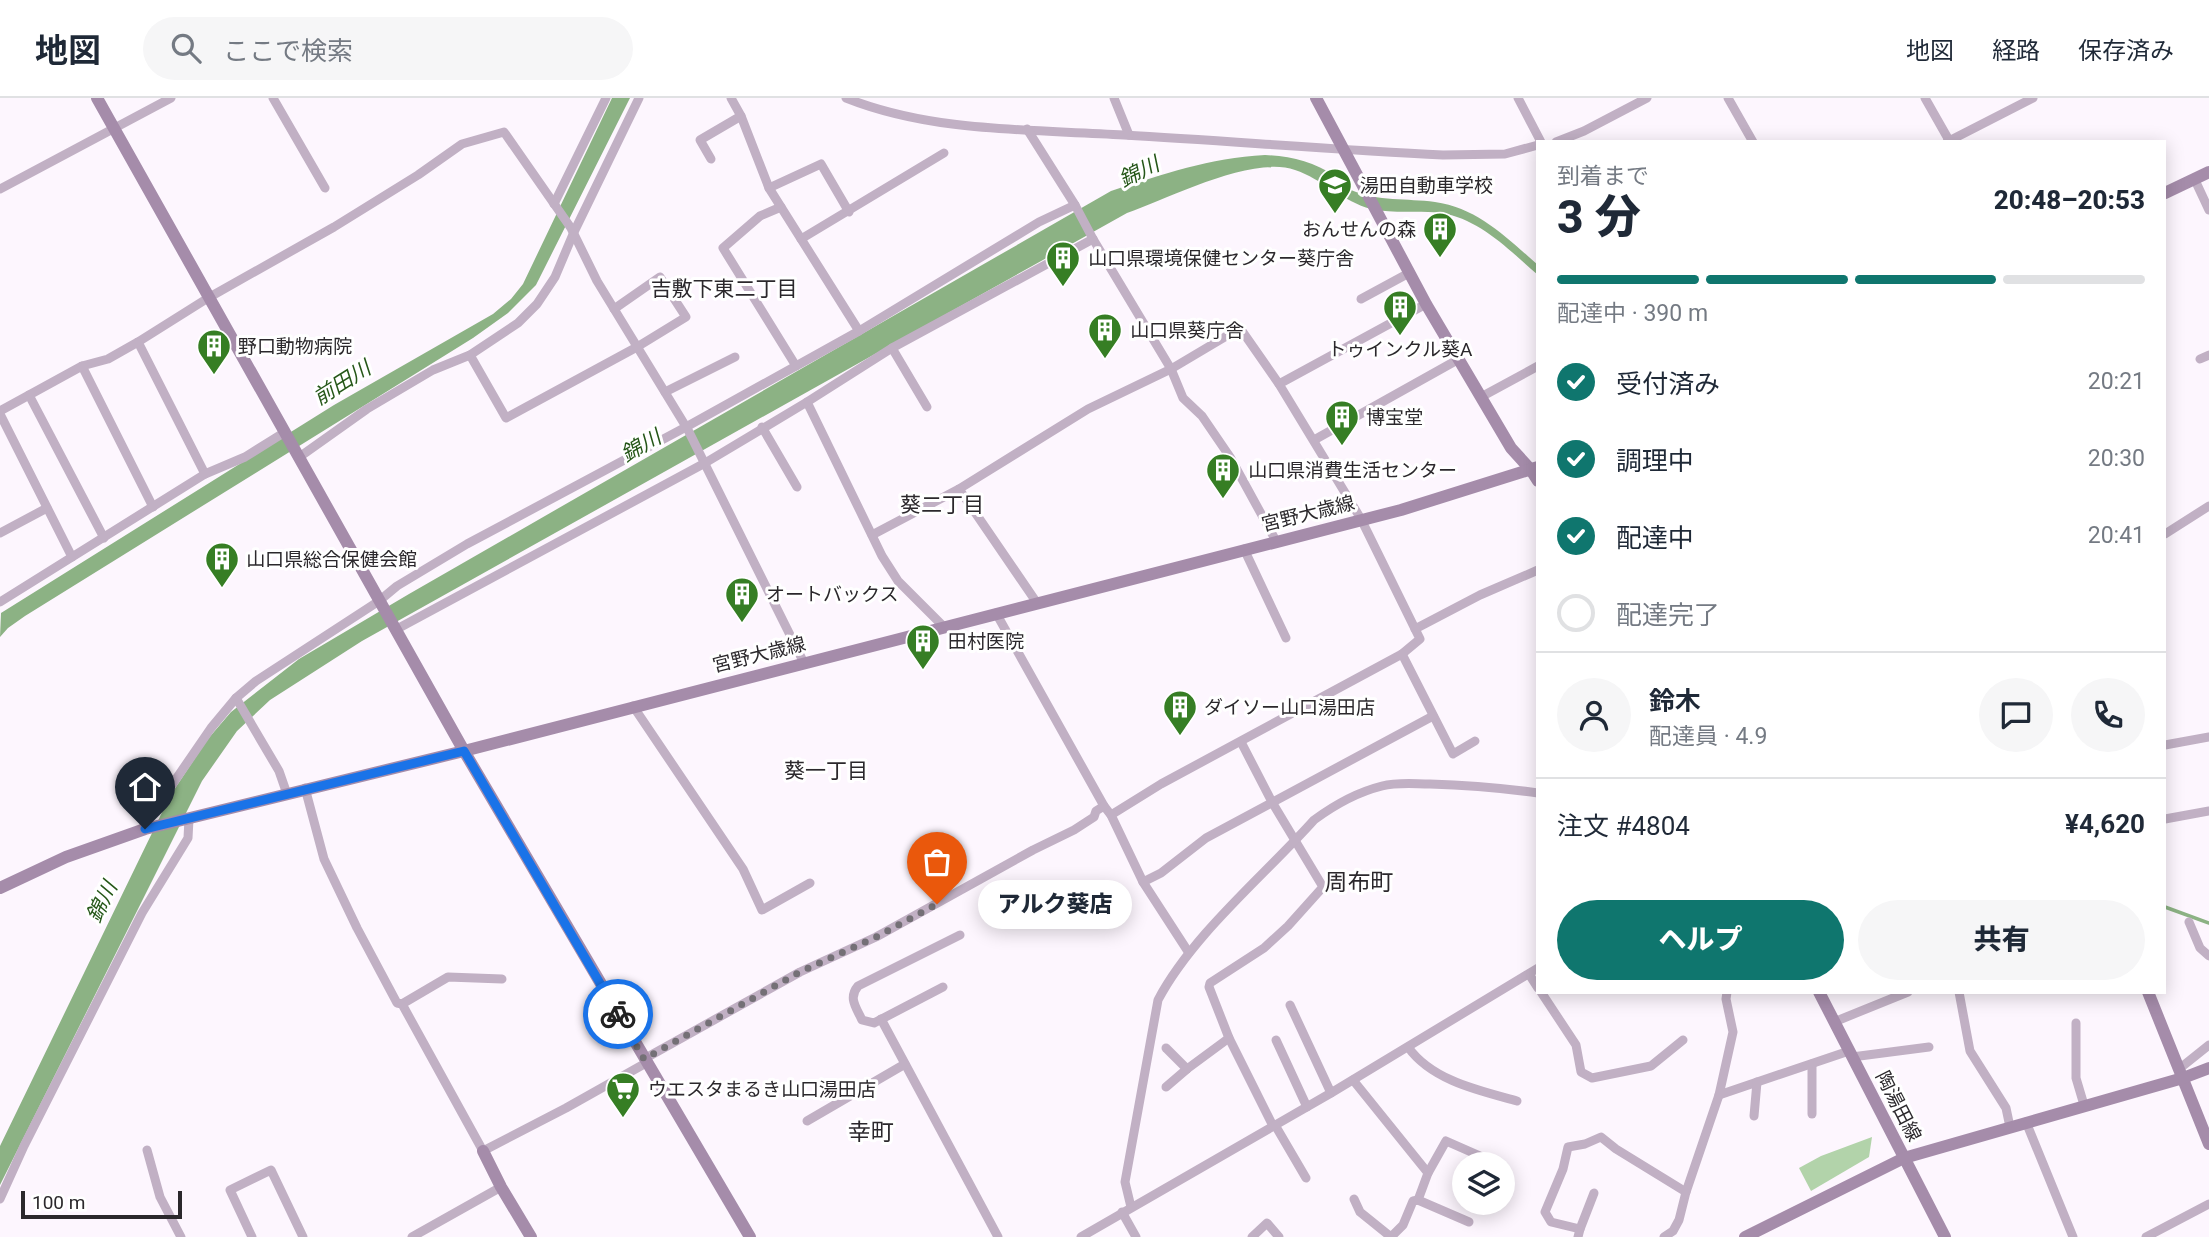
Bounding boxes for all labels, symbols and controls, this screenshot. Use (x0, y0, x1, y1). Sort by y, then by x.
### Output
search box (143, 17, 633, 80)
icon: search (167, 29, 205, 67)
text: 地図 (35, 31, 101, 70)
text: ここで検索 (223, 36, 353, 66)
text: 地図 (1906, 37, 1954, 65)
text: 経路 (1992, 37, 2040, 65)
text: 保存済み (2078, 37, 2174, 65)
water label: 錦川 (1115, 151, 1165, 192)
text: 到着まで (1557, 163, 1649, 190)
school or university icon: 湯田自動車学校 (1316, 166, 1354, 215)
place label: 湯田自動車学校 (1360, 174, 1493, 197)
text: 20:48–20:53 (1994, 185, 2145, 215)
text: 3 分 (1557, 190, 1641, 244)
building icon: おんせんの森 (1421, 210, 1459, 259)
place label: おんせんの森 (1302, 218, 1416, 241)
building icon: 山口県環境保健センター葵庁舎 (1044, 239, 1082, 288)
place label: 山口県環境保健センター葵庁舎 (1088, 247, 1354, 270)
district label: 吉敷下東二丁目 (651, 277, 798, 301)
building icon: トゥインクル葵A (1381, 288, 1419, 337)
text: 配達中 · 390 m (1557, 300, 1708, 327)
building icon: 山口県葵庁舎 (1086, 311, 1124, 360)
place label: 山口県葵庁舎 (1130, 319, 1244, 342)
building icon: 野口動物病院 (195, 327, 233, 376)
place label: 野口動物病院 (238, 335, 352, 358)
place label: トゥインクル葵A (1328, 338, 1473, 361)
water label: 前田川 (309, 355, 377, 410)
icon: check (1557, 363, 1595, 401)
text: 20:21 (2088, 368, 2145, 395)
text: 受付済み (1616, 369, 1720, 399)
building icon: 博宝堂 (1323, 398, 1361, 447)
place label: 博宝堂 (1366, 406, 1423, 429)
water label: 錦川 (617, 424, 667, 467)
icon: check (1557, 440, 1595, 478)
text: 20:30 (2088, 445, 2145, 472)
text: 調理中 (1616, 446, 1694, 476)
building icon: 山口県消費生活センター (1204, 451, 1242, 500)
place label: 山口県消費生活センター (1248, 459, 1457, 482)
street label: 宮野大歳線 (1259, 491, 1357, 536)
district label: 葵二丁目 (900, 493, 984, 517)
icon: check (1557, 517, 1595, 555)
text: 20:41 (2088, 522, 2145, 549)
text: 配達中 (1616, 523, 1694, 553)
building icon: 山口県総合保健会館 (203, 540, 241, 589)
place label: 山口県総合保健会館 (246, 548, 417, 571)
building icon: オートバックス (723, 575, 761, 624)
place label: オートバックス (766, 583, 898, 606)
text: 配達完了 (1616, 600, 1720, 630)
building icon: 田村医院 (904, 622, 942, 671)
place label: 田村医院 (948, 630, 1024, 653)
street label: 宮野大歳線 (710, 632, 808, 677)
button: person (1557, 678, 1631, 752)
button: chat (1979, 678, 2053, 752)
button: phone (2071, 678, 2145, 752)
text: 鈴木 (1649, 686, 1701, 716)
building icon: ダイソー山口湯田店 (1161, 688, 1199, 737)
place label: ダイソー山口湯田店 (1204, 696, 1375, 719)
text: 配達員 · 4.9 (1649, 723, 1767, 750)
pin (115, 757, 175, 829)
district label: 葵一丁目 (784, 759, 868, 783)
icon: home (126, 768, 164, 806)
text: ¥4,620 (2065, 809, 2145, 839)
text: 注文 #4804 (1557, 811, 1690, 841)
pin (907, 832, 967, 904)
icon: bag (918, 843, 956, 881)
district label: 周布町 (1325, 869, 1394, 896)
water label: 錦川 (82, 876, 123, 926)
callout: アルク葵店 (979, 880, 1133, 928)
text: アルク葵店 (998, 891, 1112, 918)
button: ヘルプ (1557, 900, 1844, 980)
button: 共有 (1858, 900, 2145, 980)
courier (583, 979, 653, 1049)
icon: bike (599, 995, 637, 1033)
street label: 陶湯田線 (1871, 1067, 1926, 1145)
supermarket icon: ウエスタまるき山口湯田店 (604, 1070, 642, 1119)
place label: ウエスタまるき山口湯田店 (648, 1078, 876, 1101)
district label: 幸町 (848, 1119, 894, 1146)
map controls (1452, 1152, 1515, 1215)
button: layers (1452, 1152, 1515, 1215)
scale bar (21, 1188, 182, 1220)
text: 100 m (32, 1191, 85, 1214)

